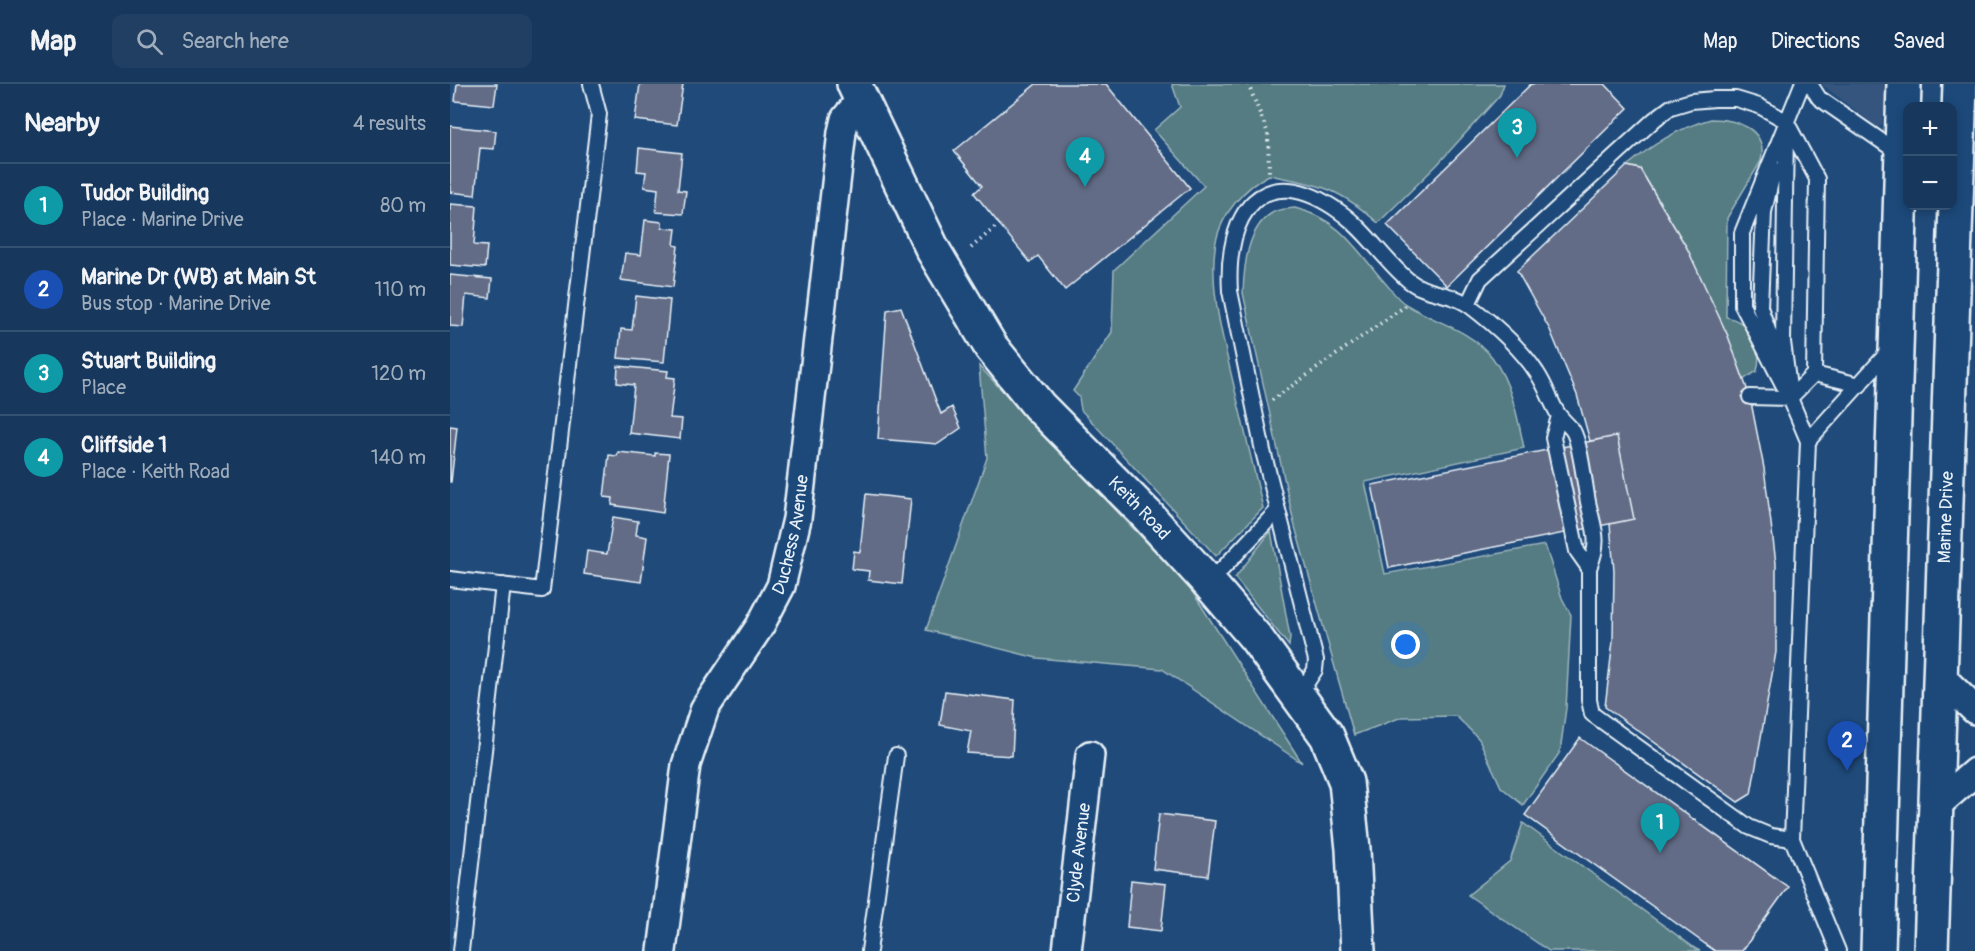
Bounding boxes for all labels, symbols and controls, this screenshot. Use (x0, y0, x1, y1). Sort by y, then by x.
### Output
search box (112, 14, 532, 68)
text: Map (30, 24, 76, 59)
icon: search (133, 25, 166, 58)
text: Search here (181, 27, 289, 55)
text: Map (1703, 28, 1738, 55)
text: Directions (1771, 28, 1860, 55)
text: Saved (1893, 28, 1945, 55)
map controls (1903, 102, 1957, 210)
button: + (1903, 102, 1957, 156)
text: Nearby (24, 107, 100, 139)
pin: 3 (1498, 109, 1536, 158)
text: 4 results (353, 111, 426, 136)
pin: 4 (1066, 138, 1104, 187)
button: − (1903, 156, 1957, 210)
text: Tudor Building (81, 179, 209, 207)
text: 1 (40, 193, 47, 218)
text: 80 m (380, 193, 426, 218)
text: Place · Marine Drive (81, 207, 244, 232)
text: Marine Dr (WB) at Main St (81, 263, 316, 291)
text: 2 (38, 277, 49, 302)
text: 110 m (375, 277, 426, 302)
text: Bus stop · Marine Drive (81, 291, 271, 316)
text: Stuart Building (81, 347, 216, 375)
text: 3 (38, 361, 49, 386)
text: 120 m (371, 361, 426, 386)
text: Place (81, 375, 126, 400)
text: Cliffside 1 (81, 431, 167, 459)
text: 4 (38, 445, 49, 470)
text: 140 m (371, 445, 426, 470)
text: Place · Keith Road (81, 459, 230, 484)
street label: Keith Road (1103, 471, 1175, 545)
street label: Marine Drive (1932, 471, 1959, 564)
street label: Duchess Avenue (767, 473, 814, 599)
your location (1391, 630, 1420, 659)
pin: 2 (1828, 722, 1866, 771)
street label: Clyde Avenue (1061, 801, 1096, 904)
pin: 1 (1640, 804, 1680, 853)

